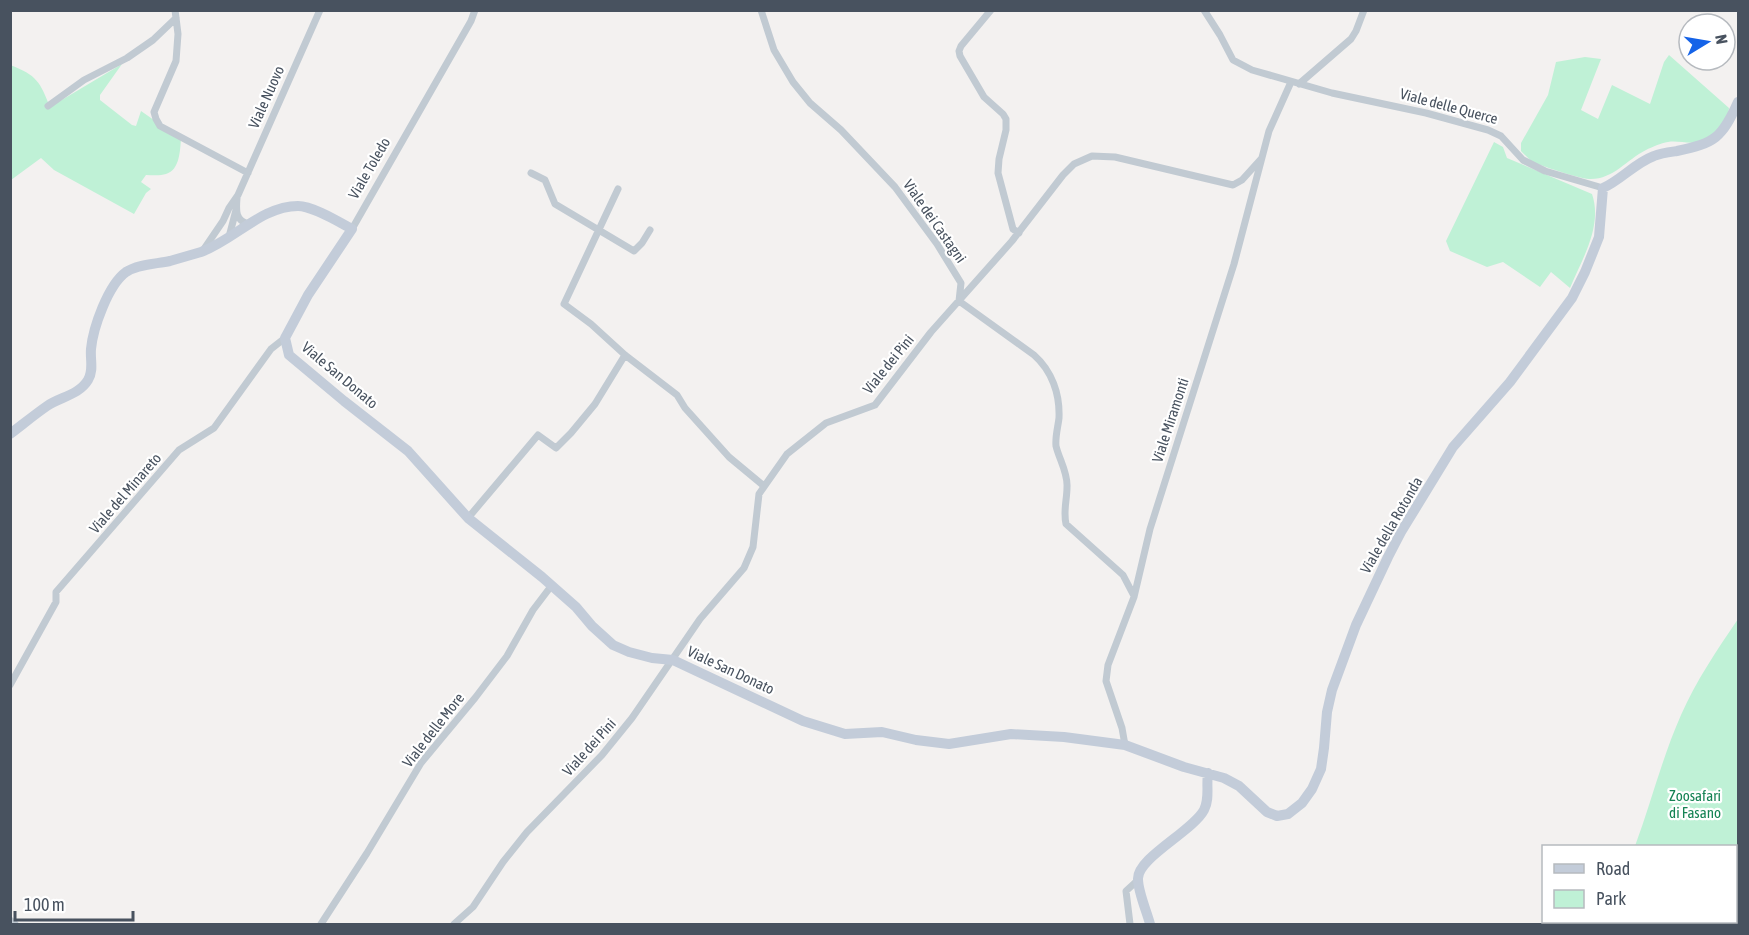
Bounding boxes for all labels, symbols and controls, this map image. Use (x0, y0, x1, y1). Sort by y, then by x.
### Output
north arrow (1677, 12, 1737, 72)
text: N (1712, 33, 1731, 45)
street label: Viale Nuovo (245, 63, 287, 131)
street label: Viale delle Querce (1398, 85, 1500, 127)
street label: Viale Toledo (345, 134, 393, 202)
street label: Viale dei Castagni (900, 176, 970, 266)
street label: Viale dei Pini (859, 331, 917, 397)
street label: Viale San Donato (299, 338, 381, 412)
street label: Viale Miramonti (1148, 376, 1192, 464)
street label: Viale del Minareto (86, 449, 164, 537)
street label: Viale della Rotonda (1357, 474, 1425, 576)
street label: Viale San Donato (685, 642, 777, 698)
street label: Viale delle More (399, 689, 467, 770)
street label: Viale dei Pini (559, 715, 619, 779)
park label: Zoosafari di Fasano (1669, 787, 1721, 821)
legend (1542, 845, 1737, 923)
text: Road (1596, 858, 1630, 879)
scale bar (15, 884, 134, 922)
text: Park (1596, 888, 1626, 909)
text: 100 m (24, 894, 65, 915)

